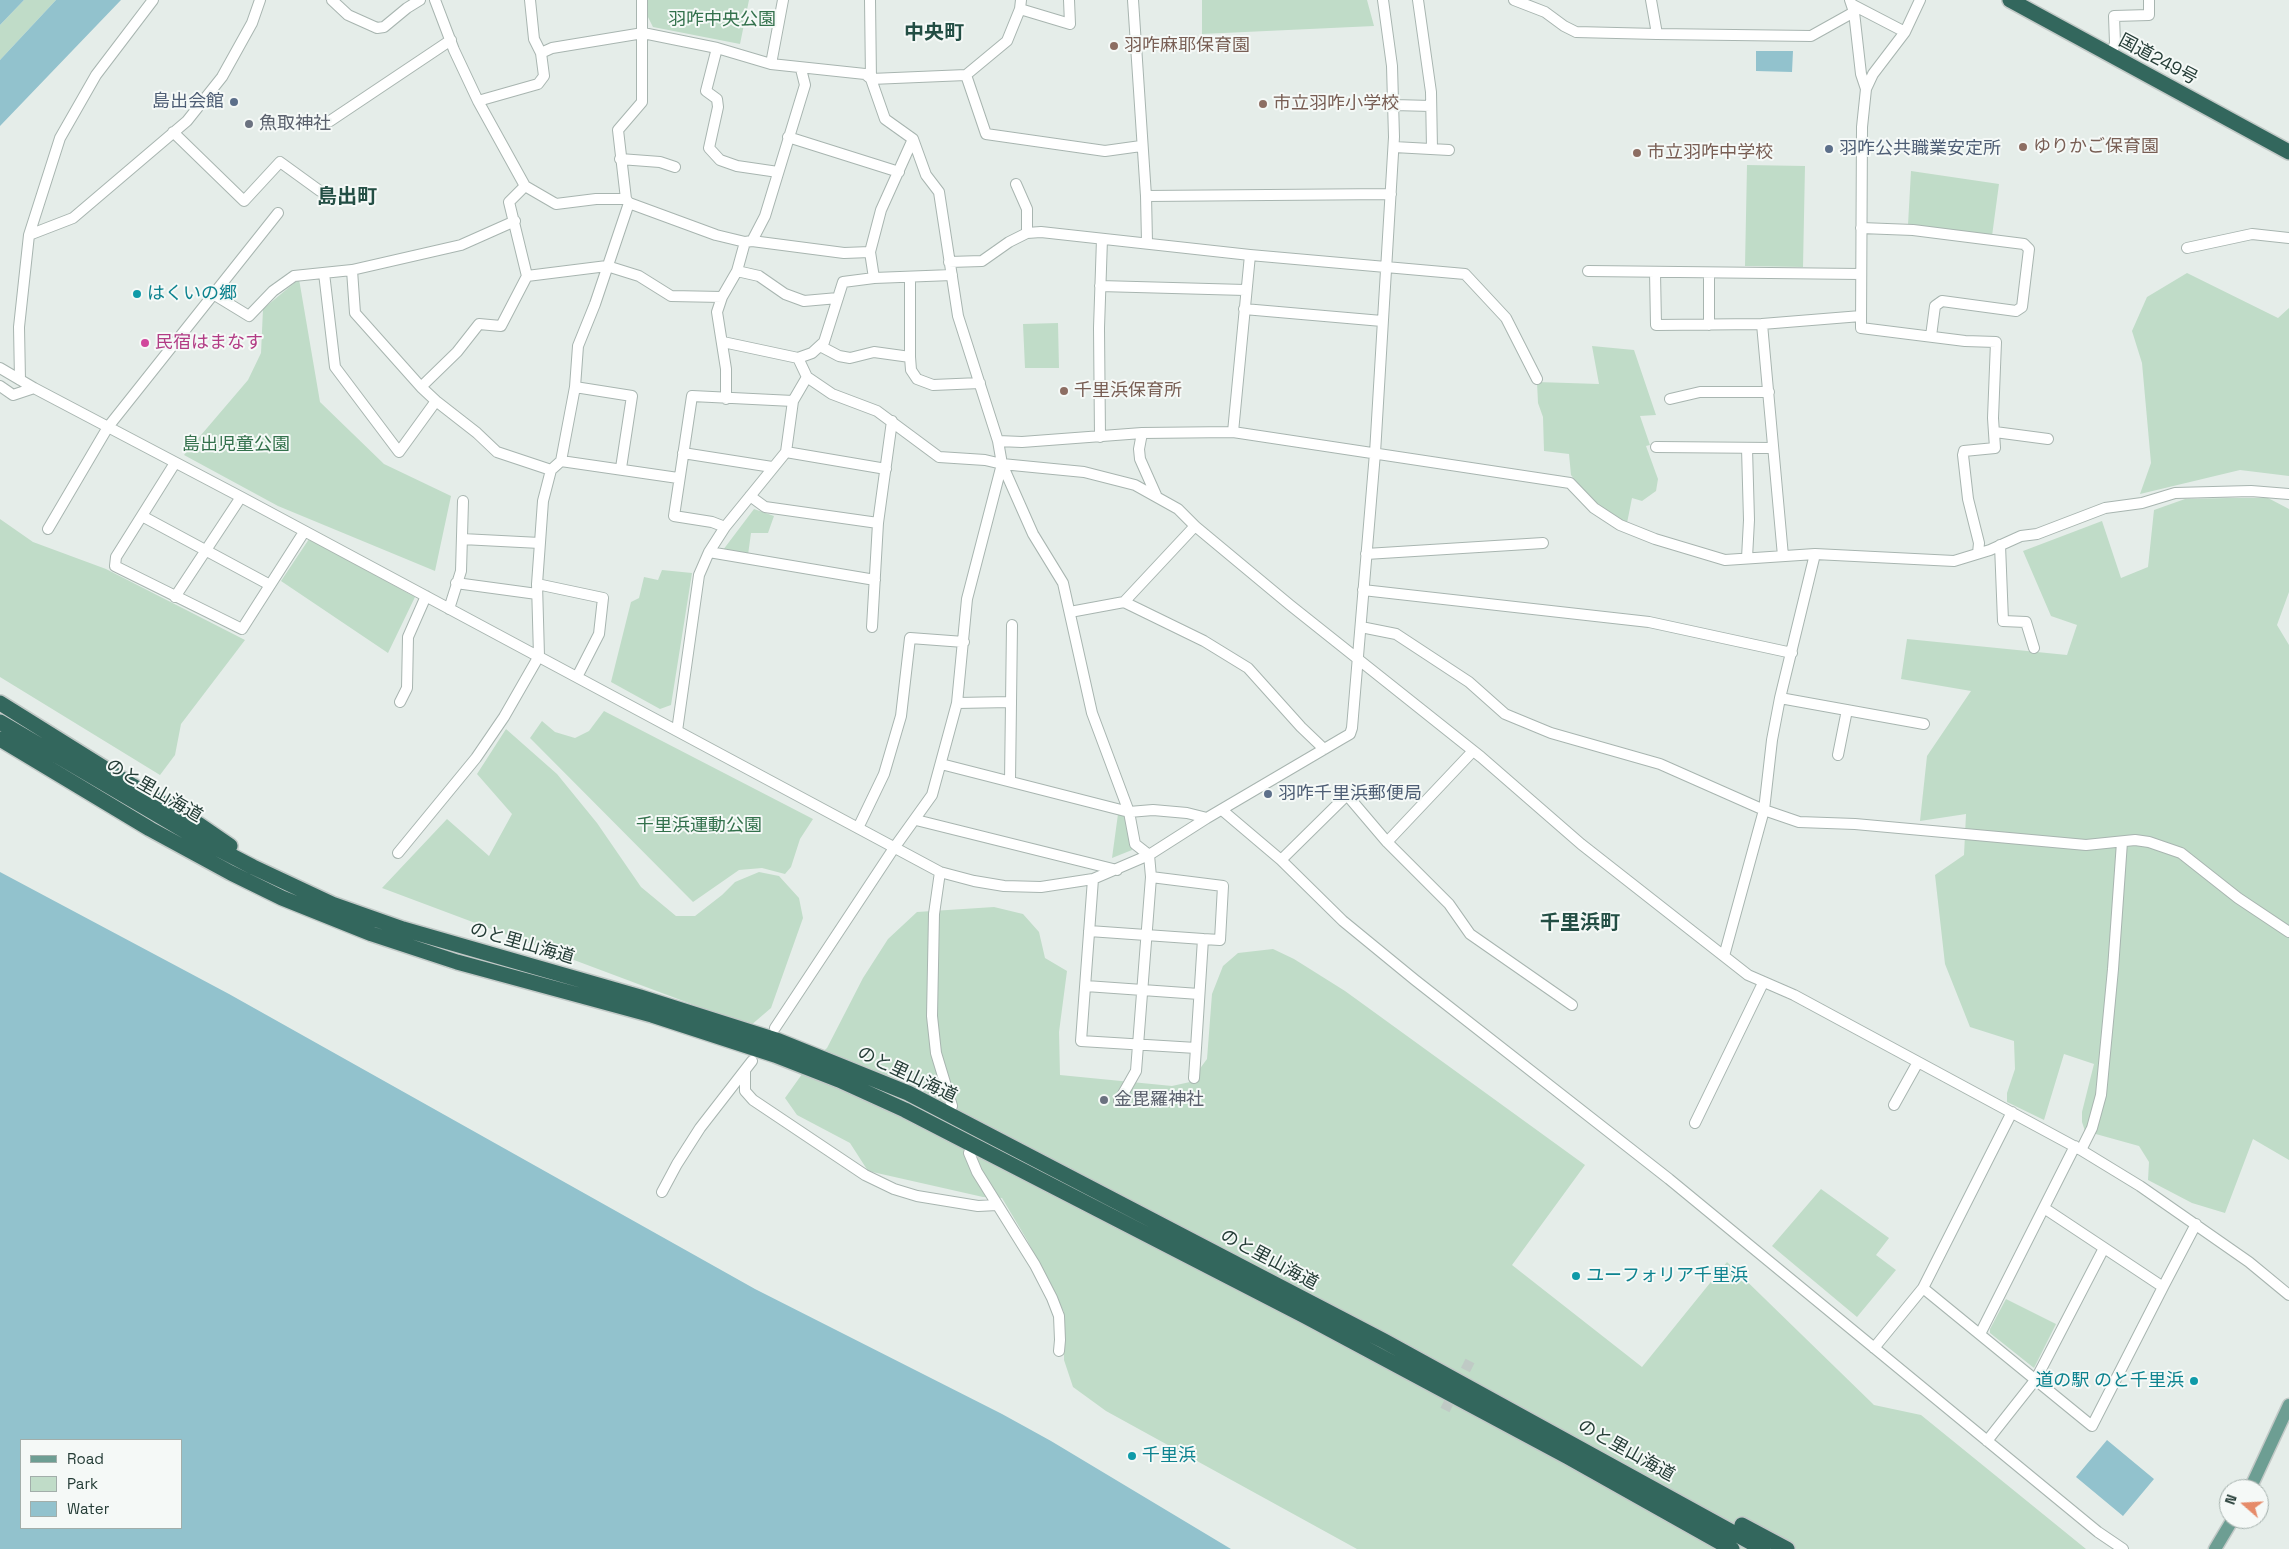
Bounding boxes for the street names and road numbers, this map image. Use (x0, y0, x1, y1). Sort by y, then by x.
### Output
street label: 国道249号 (2115, 30, 2201, 90)
street label: のと里山海道 (102, 755, 206, 827)
street label: のと里山海道 (467, 919, 577, 969)
street label: のと里山海道 (853, 1042, 961, 1108)
street label: のと里山海道 (1216, 1225, 1322, 1295)
street label: のと里山海道 (1574, 1415, 1678, 1487)

